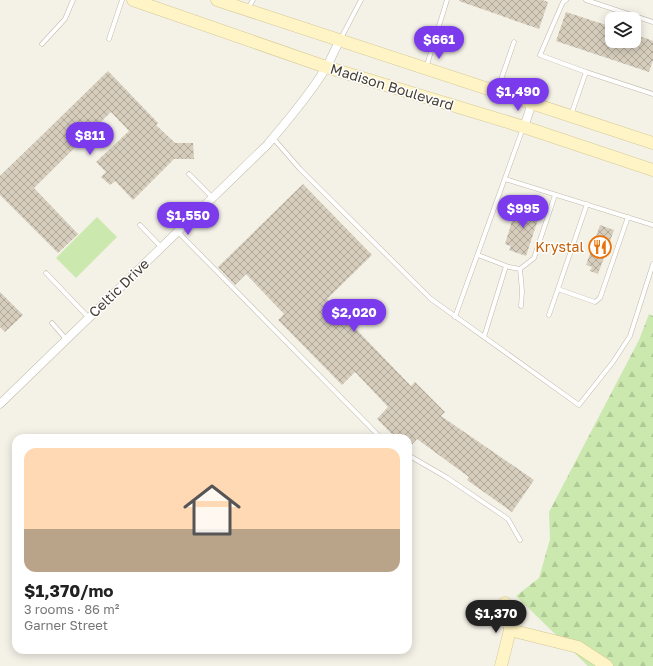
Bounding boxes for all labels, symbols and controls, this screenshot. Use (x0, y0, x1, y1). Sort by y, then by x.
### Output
map controls (605, 12, 641, 48)
button: layers (605, 12, 641, 48)
pin: $661 (415, 26, 463, 60)
text: $661 (423, 31, 455, 47)
street label: Madison Boulevard (328, 60, 456, 113)
pin: $1,490 (485, 78, 551, 112)
text: $1,490 (496, 83, 540, 99)
pin: $811 (66, 122, 114, 156)
text: $811 (75, 127, 105, 143)
pin: $995 (499, 195, 547, 229)
text: $995 (506, 200, 540, 216)
pin: $1,550 (155, 202, 221, 236)
text: $1,550 (166, 207, 210, 223)
restaurant icon: Krystal (587, 234, 613, 260)
place label: Krystal (535, 238, 584, 255)
street label: Celtic Drive (85, 255, 152, 321)
pin: $2,020 (321, 299, 387, 333)
text: $2,020 (331, 304, 377, 320)
icon: home (176, 474, 248, 546)
text: $1,370/mo (24, 580, 114, 601)
pin: $1,370 (463, 600, 529, 634)
text: 3 rooms · 86 m² (24, 601, 119, 617)
text: $1,370 (474, 605, 518, 621)
text: Garner Street (24, 617, 108, 633)

